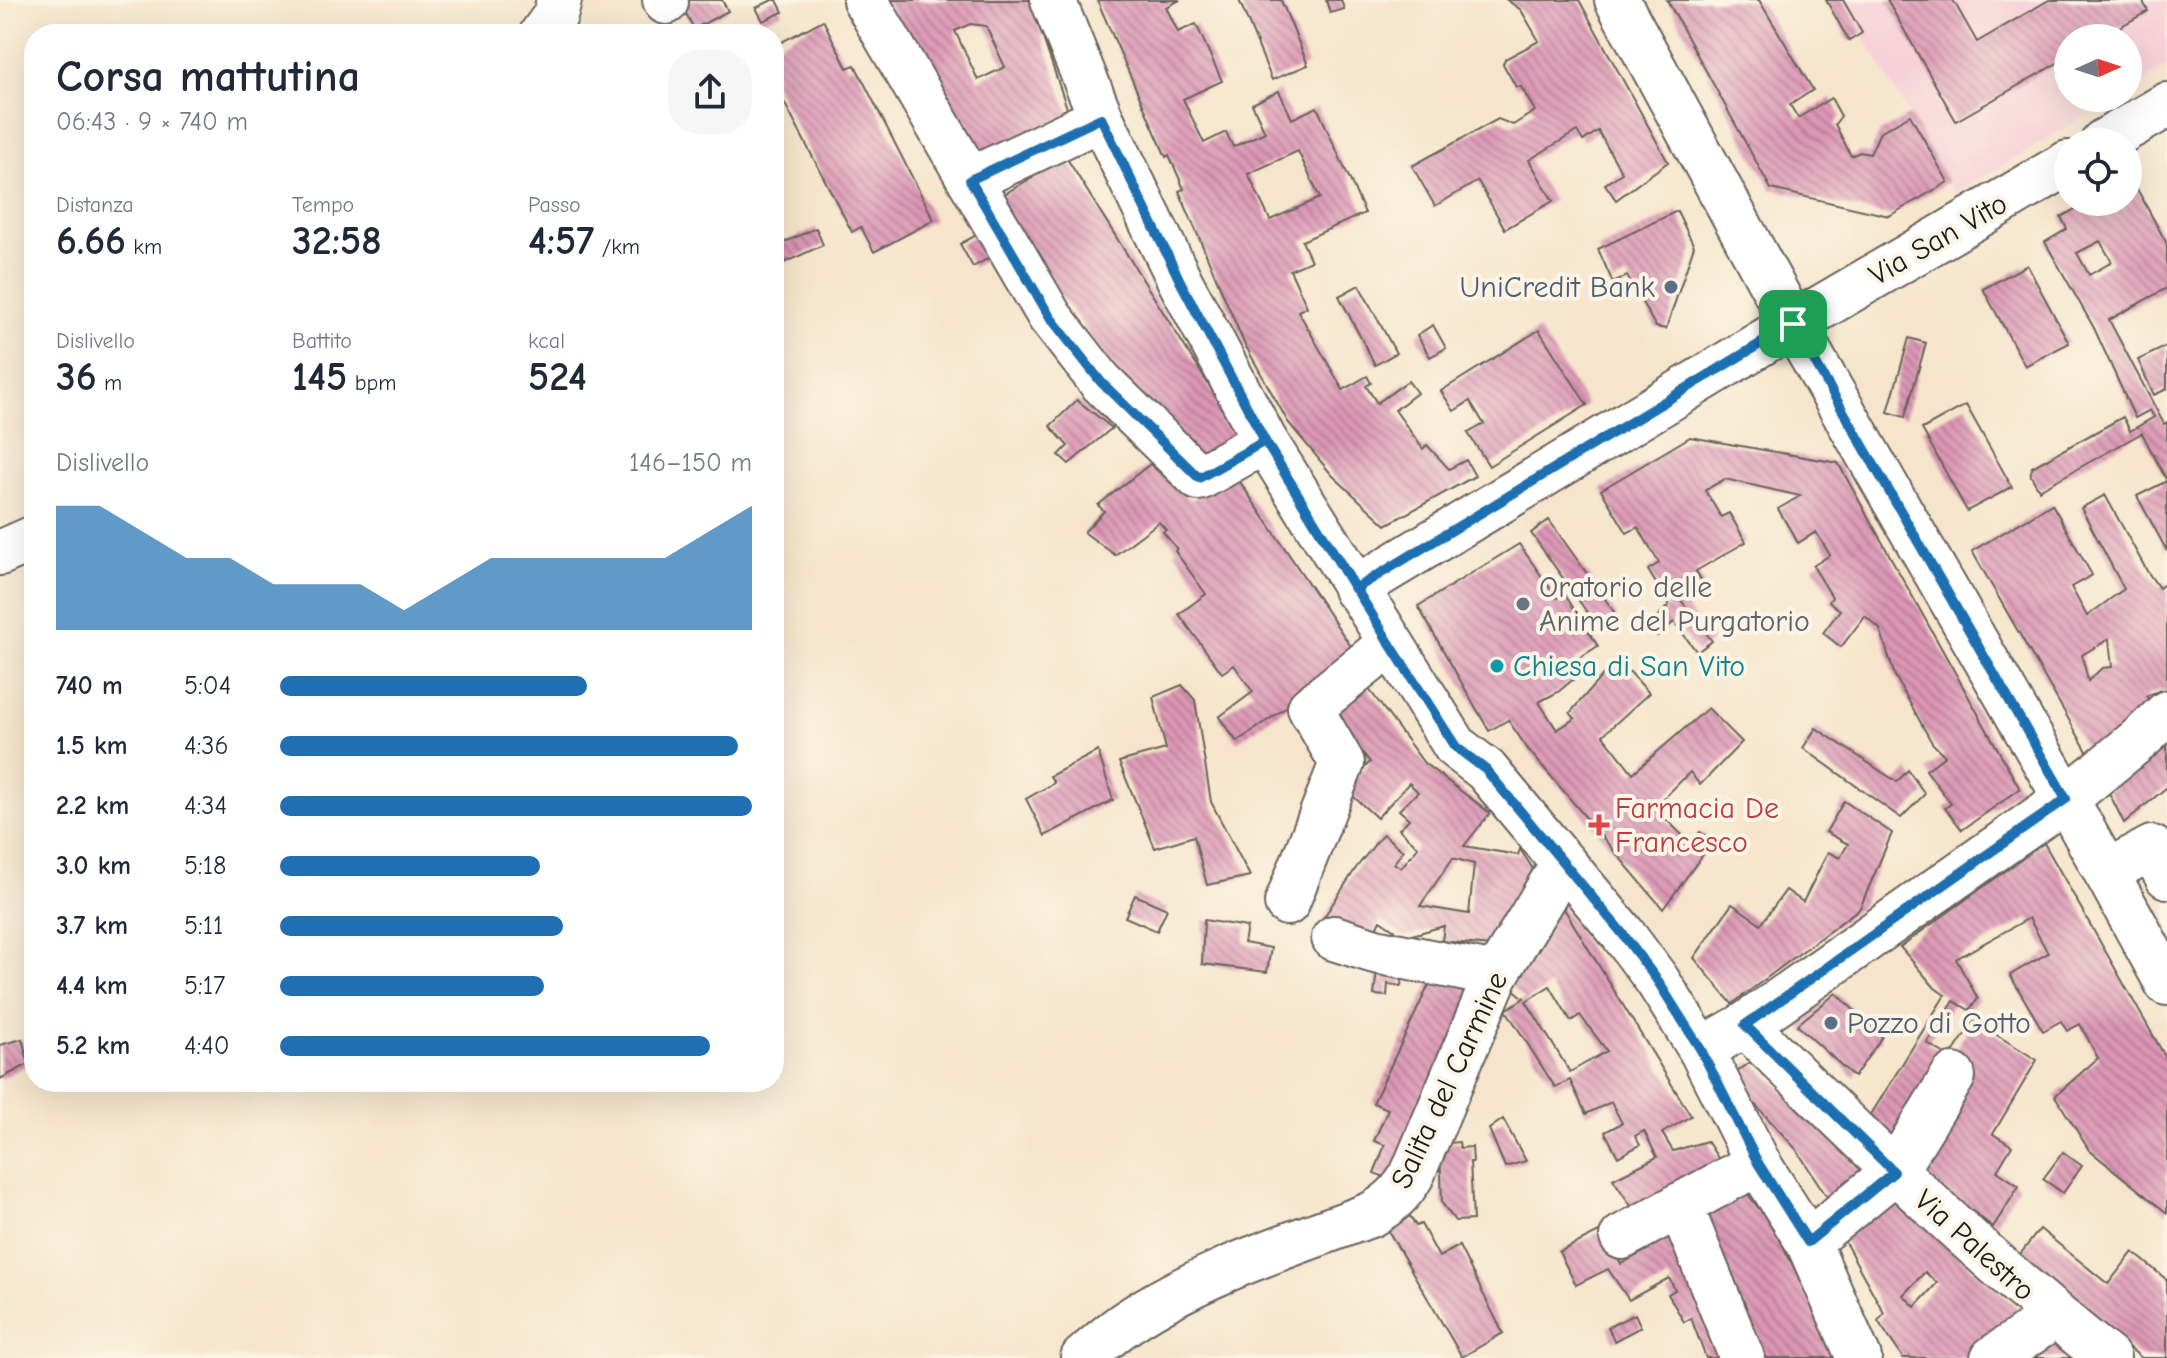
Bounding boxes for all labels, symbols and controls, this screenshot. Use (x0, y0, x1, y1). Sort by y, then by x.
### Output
north arrow (2054, 24, 2142, 112)
map controls (2054, 24, 2142, 216)
button: share (668, 50, 752, 134)
text: Corsa mattutina (56, 51, 360, 102)
text: 06:43 · 9 × 740 m (56, 107, 248, 137)
button: locate (2054, 128, 2142, 216)
street label: Via San Vito (1863, 186, 2013, 293)
text: Distanza (56, 192, 134, 218)
text: Tempo (292, 192, 354, 218)
text: Passo (528, 192, 581, 218)
text: 6.66 (56, 218, 126, 264)
text: 32:58 (292, 218, 382, 264)
text: 4:57 (528, 218, 594, 264)
text: km (126, 234, 162, 260)
text: /km (594, 234, 640, 260)
place label: UniCredit Bank (1460, 270, 1655, 305)
marker: UniCredit Bank (1662, 278, 1680, 296)
pin (1759, 290, 1827, 358)
icon: arrive (1771, 302, 1815, 346)
text: Dislivello (56, 328, 135, 354)
text: Battito (292, 328, 352, 354)
text: kcal (528, 328, 565, 354)
text: 36 (56, 354, 97, 400)
text: 145 (292, 354, 347, 400)
text: 524 (528, 354, 587, 400)
text: m (97, 370, 122, 396)
text: bpm (347, 370, 396, 396)
text: Dislivello (56, 448, 149, 478)
text: 146–150 m (629, 448, 752, 478)
place label: Oratorio delle Anime del Purgatorio (1539, 570, 1810, 639)
marker: Oratorio delle Anime del Purgatorio (1514, 595, 1532, 613)
place label: Chiesa di San Vito (1513, 649, 1745, 684)
marker: Chiesa di San Vito (1488, 657, 1506, 675)
text: 740 m (56, 671, 123, 701)
text: 5:04 (184, 671, 231, 701)
text: 1.5 km (56, 731, 127, 761)
text: 4:36 (184, 731, 229, 761)
text: 2.2 km (56, 791, 129, 821)
text: 4:34 (184, 791, 227, 821)
place label: Farmacia De Francesco (1615, 791, 1779, 860)
marker: Farmacia De Francesco (1590, 816, 1608, 834)
text: 3.0 km (56, 851, 131, 881)
text: 5:18 (184, 851, 226, 881)
text: 3.7 km (56, 911, 128, 941)
text: 5:11 (184, 911, 223, 941)
street label: Salita del Carmine (1384, 966, 1515, 1194)
text: 4.4 km (56, 971, 128, 1001)
text: 5:17 (184, 971, 225, 1001)
place label: Pozzo di Gotto (1847, 1006, 2031, 1041)
marker: Pozzo di Gotto (1822, 1014, 1840, 1032)
text: 5.2 km (56, 1031, 130, 1061)
text: 4:40 (184, 1031, 230, 1061)
street label: Via Palestro (1907, 1182, 2042, 1308)

